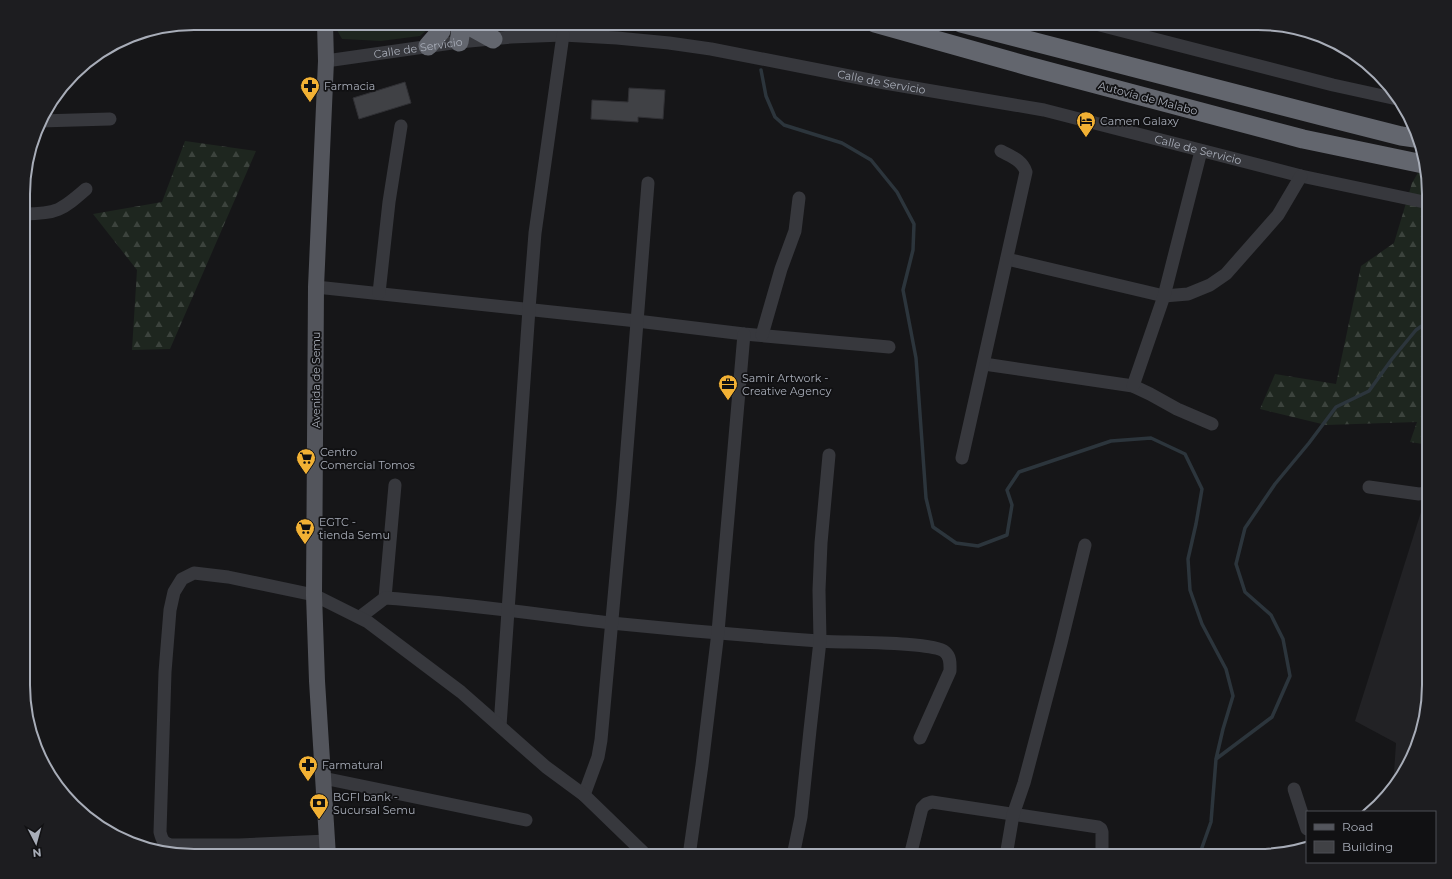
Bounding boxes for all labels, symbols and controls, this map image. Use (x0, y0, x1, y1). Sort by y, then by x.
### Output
street label: Calle de Servicio (373, 35, 463, 61)
street label: Calle de Servicio (836, 67, 927, 97)
pharmacy icon: Farmacia (299, 75, 321, 103)
street label: Autovía de Malabo (1097, 78, 1199, 118)
place label: Farmacia (324, 79, 375, 93)
hotel icon: Camen Galaxy (1075, 110, 1097, 138)
place label: Camen Galaxy (1100, 114, 1179, 128)
street label: Calle de Servicio (1153, 132, 1243, 168)
street label: Avenida de Semu (309, 332, 323, 428)
place label: Samir Artwork - Creative Agency (742, 371, 831, 398)
office icon: Samir Artwork - Creative Agency (717, 373, 739, 401)
place label: Centro Comercial Tomos (320, 445, 416, 472)
supermarket icon: Centro Comercial Tomos (295, 447, 317, 475)
place label: EGTC - tienda Semu (319, 515, 390, 542)
supermarket icon: EGTC - tienda Semu (294, 517, 316, 545)
pharmacy icon: Farmatural (297, 754, 319, 782)
place label: Farmatural (322, 758, 383, 772)
place label: BGFI bank - Sucursal Semu (333, 790, 415, 817)
bank icon: BGFI bank - Sucursal Semu (308, 792, 330, 820)
legend (1306, 811, 1436, 863)
text: Road (1342, 819, 1373, 834)
north arrow (16, 823, 56, 863)
text: Building (1342, 839, 1393, 854)
text: N (32, 846, 42, 860)

